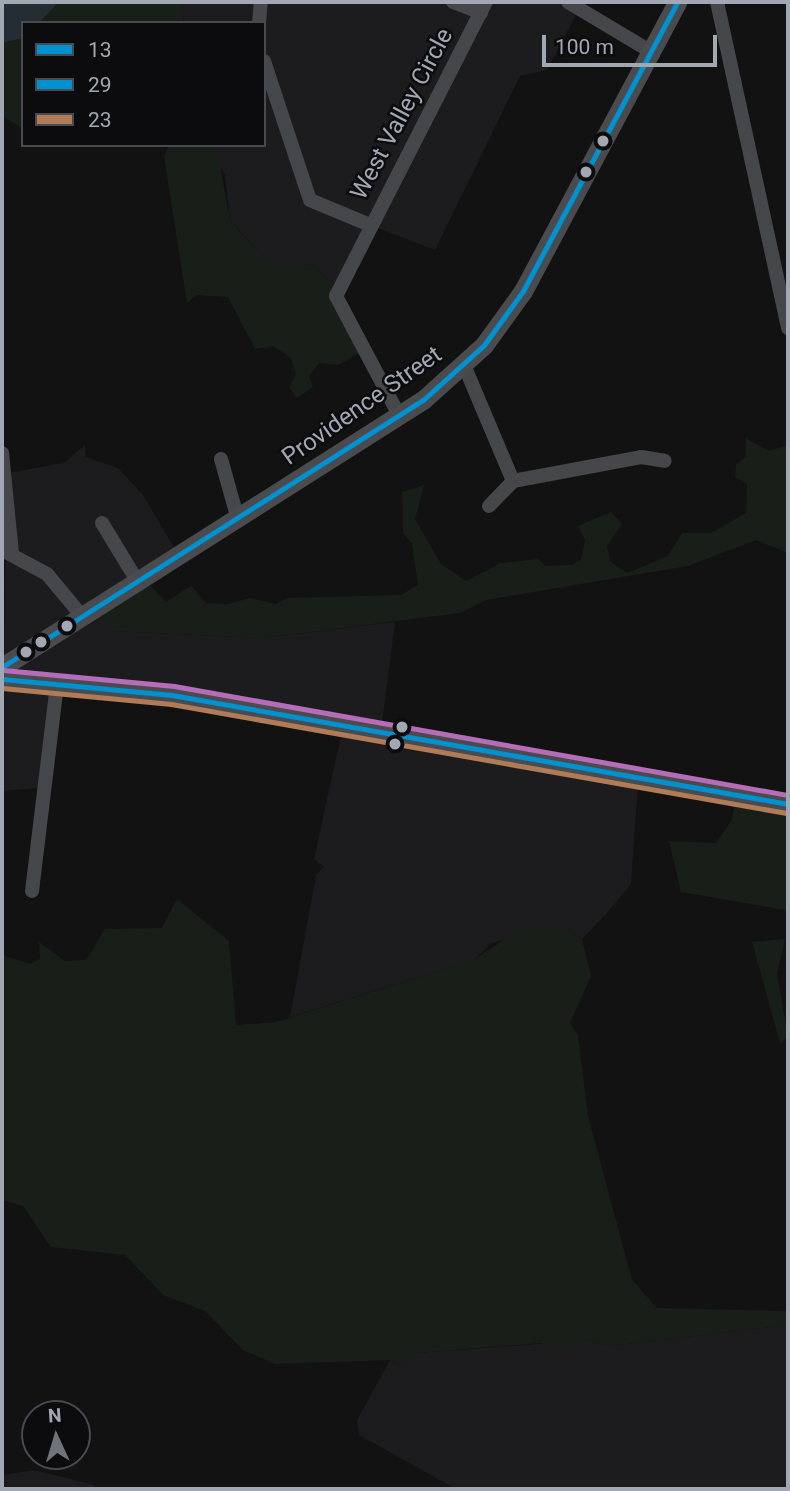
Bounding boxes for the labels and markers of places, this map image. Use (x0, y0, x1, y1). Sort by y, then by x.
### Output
unlabelled marker (596, 134, 610, 148)
unlabelled marker (579, 165, 593, 179)
unlabelled marker (60, 619, 74, 633)
unlabelled marker (34, 635, 48, 649)
unlabelled marker (19, 645, 33, 659)
unlabelled marker (395, 720, 409, 734)
unlabelled marker (388, 737, 402, 751)

